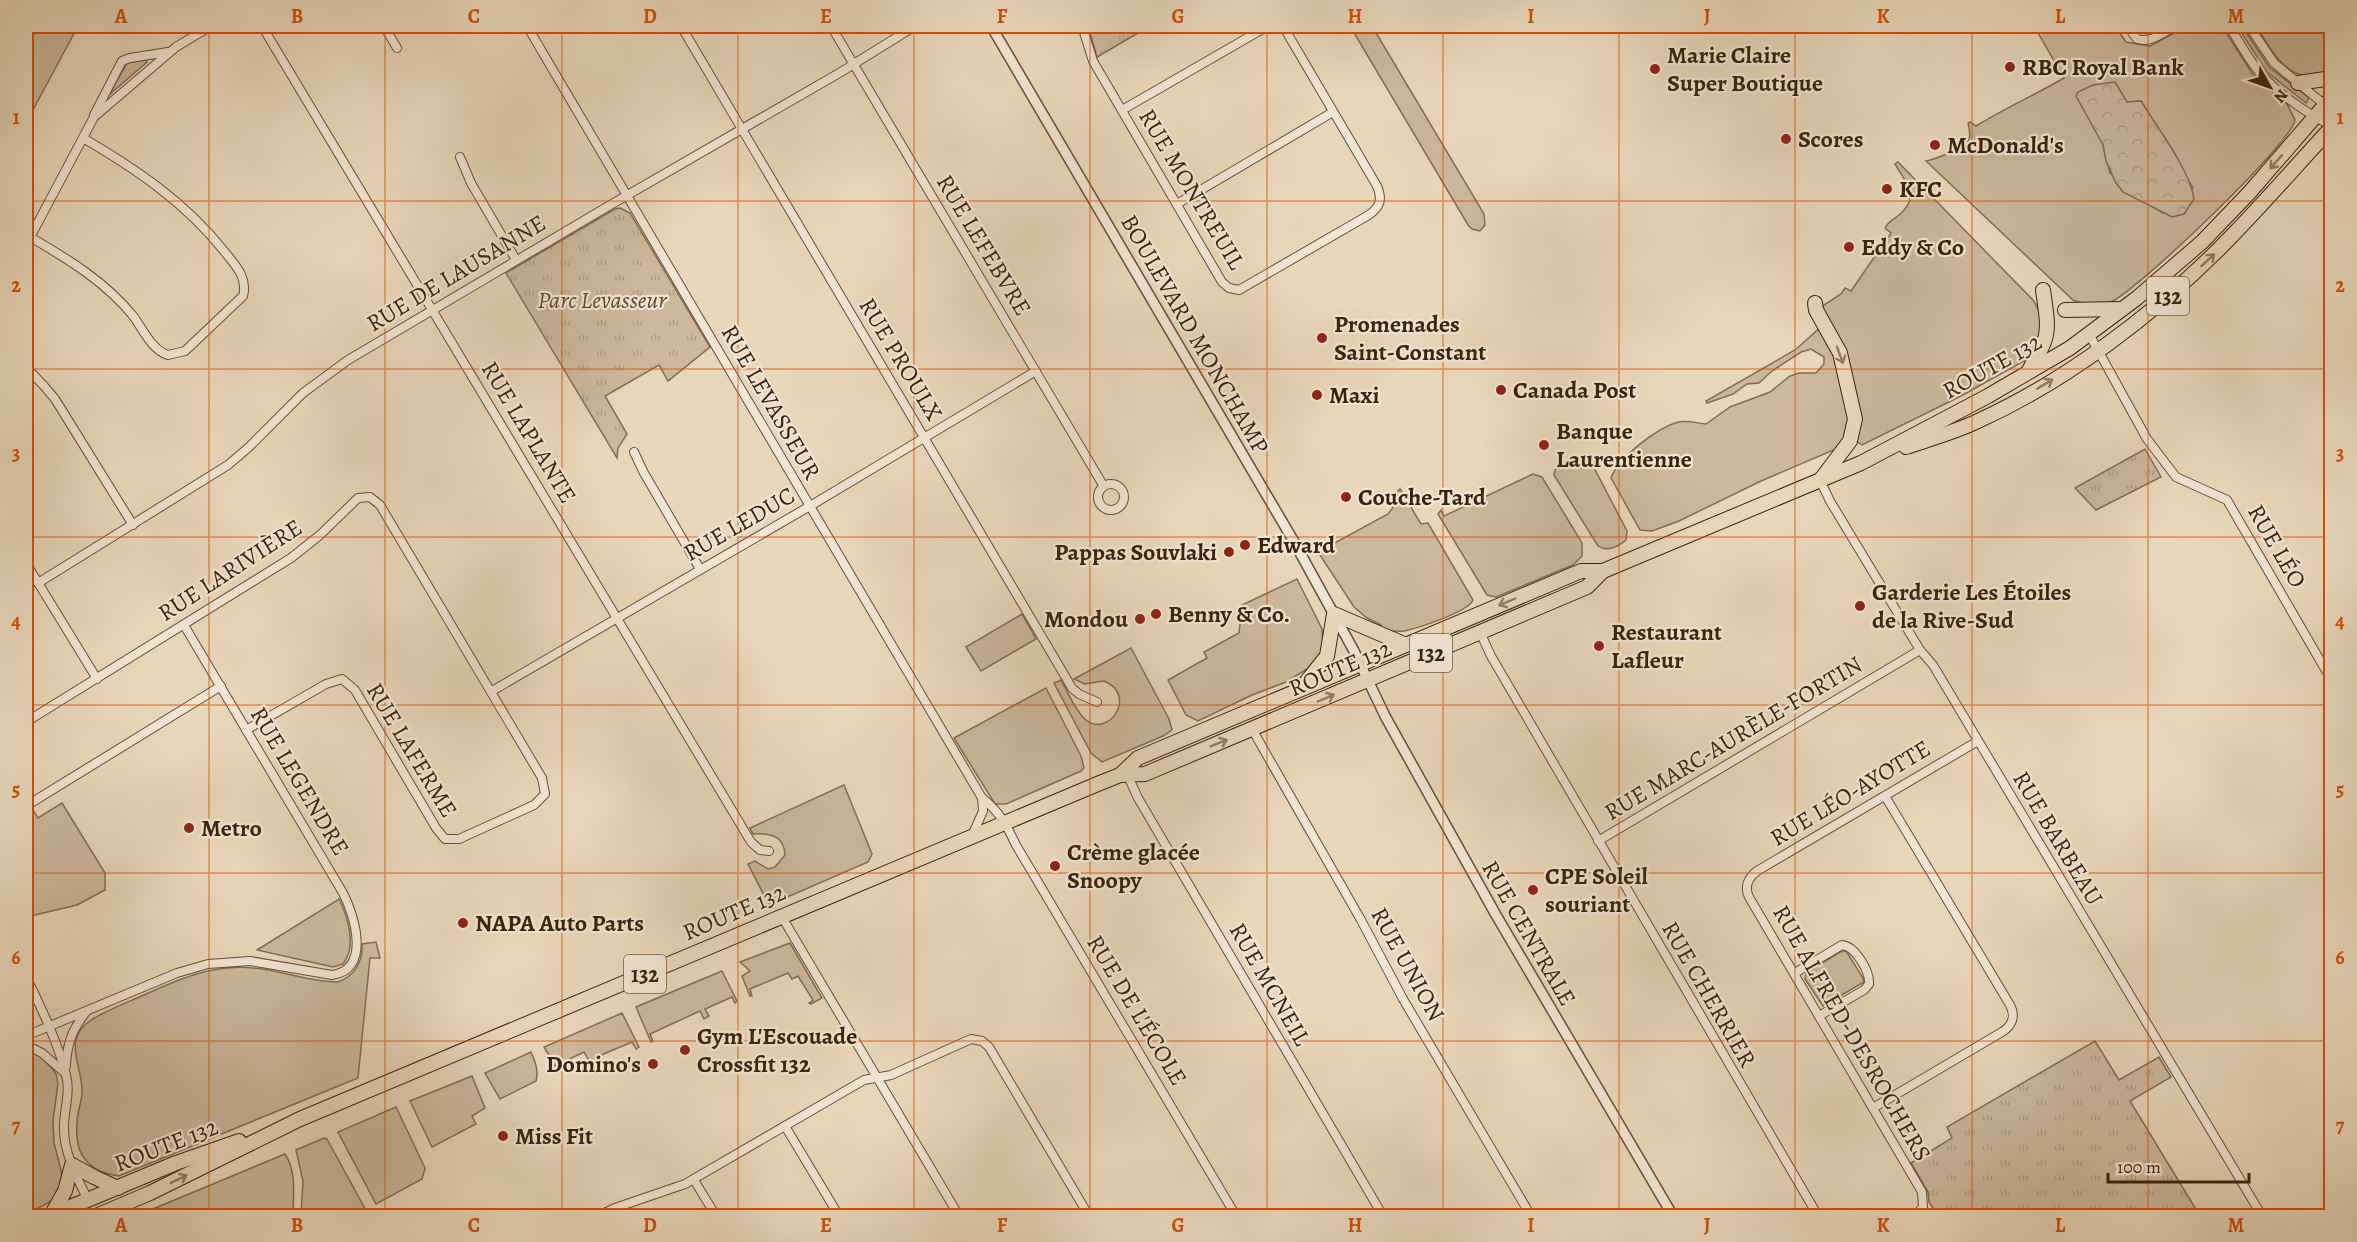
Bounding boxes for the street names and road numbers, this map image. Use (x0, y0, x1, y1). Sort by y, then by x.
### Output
street label: RUE MONTREUIL (1131, 103, 1253, 276)
street label: RUE LEFEBVRE (929, 168, 1039, 322)
street label: RUE DE LAUSANNE (361, 207, 551, 339)
street label: BOULEVARD MONCHAMP (1113, 208, 1277, 460)
road number: 132 (2147, 277, 2189, 315)
street label: RUE PROULX (852, 292, 950, 427)
street label: RUE LEVASSEUR (714, 319, 828, 485)
street label: ROUTE 132 (1937, 326, 2047, 406)
street label: RUE LAPLANTE (474, 355, 584, 509)
street label: RUE LEDUC (677, 479, 801, 569)
street label: RUE LÉO (2240, 498, 2314, 594)
street label: RUE LARIVIÈRE (152, 511, 308, 629)
street label: ROUTE 132 (1284, 632, 1396, 704)
road number: 132 (1410, 634, 1452, 672)
street label: RUE MARC-AURÈLE-FORTIN (1598, 648, 1868, 828)
street label: RUE LAFERME (359, 677, 465, 823)
street label: RUE LEGENDRE (243, 701, 357, 861)
street label: RUE LÉO-AYOTTE (1764, 732, 1936, 854)
street label: RUE BARBEAU (2005, 765, 2111, 911)
street label: RUE CENTRALE (1474, 854, 1584, 1012)
street label: ROUTE 132 (678, 876, 790, 948)
street label: RUE ALFRED-DESROCHERS (1765, 899, 1939, 1167)
street label: RUE UNION (1364, 901, 1452, 1027)
street label: RUE CHERRIER (1654, 915, 1764, 1073)
street label: RUE MCNEIL (1222, 917, 1318, 1052)
street label: RUE DE L'ÉCOLE (1079, 929, 1195, 1091)
road number: 132 (624, 955, 666, 993)
street label: ROUTE 132 (109, 1111, 223, 1179)

